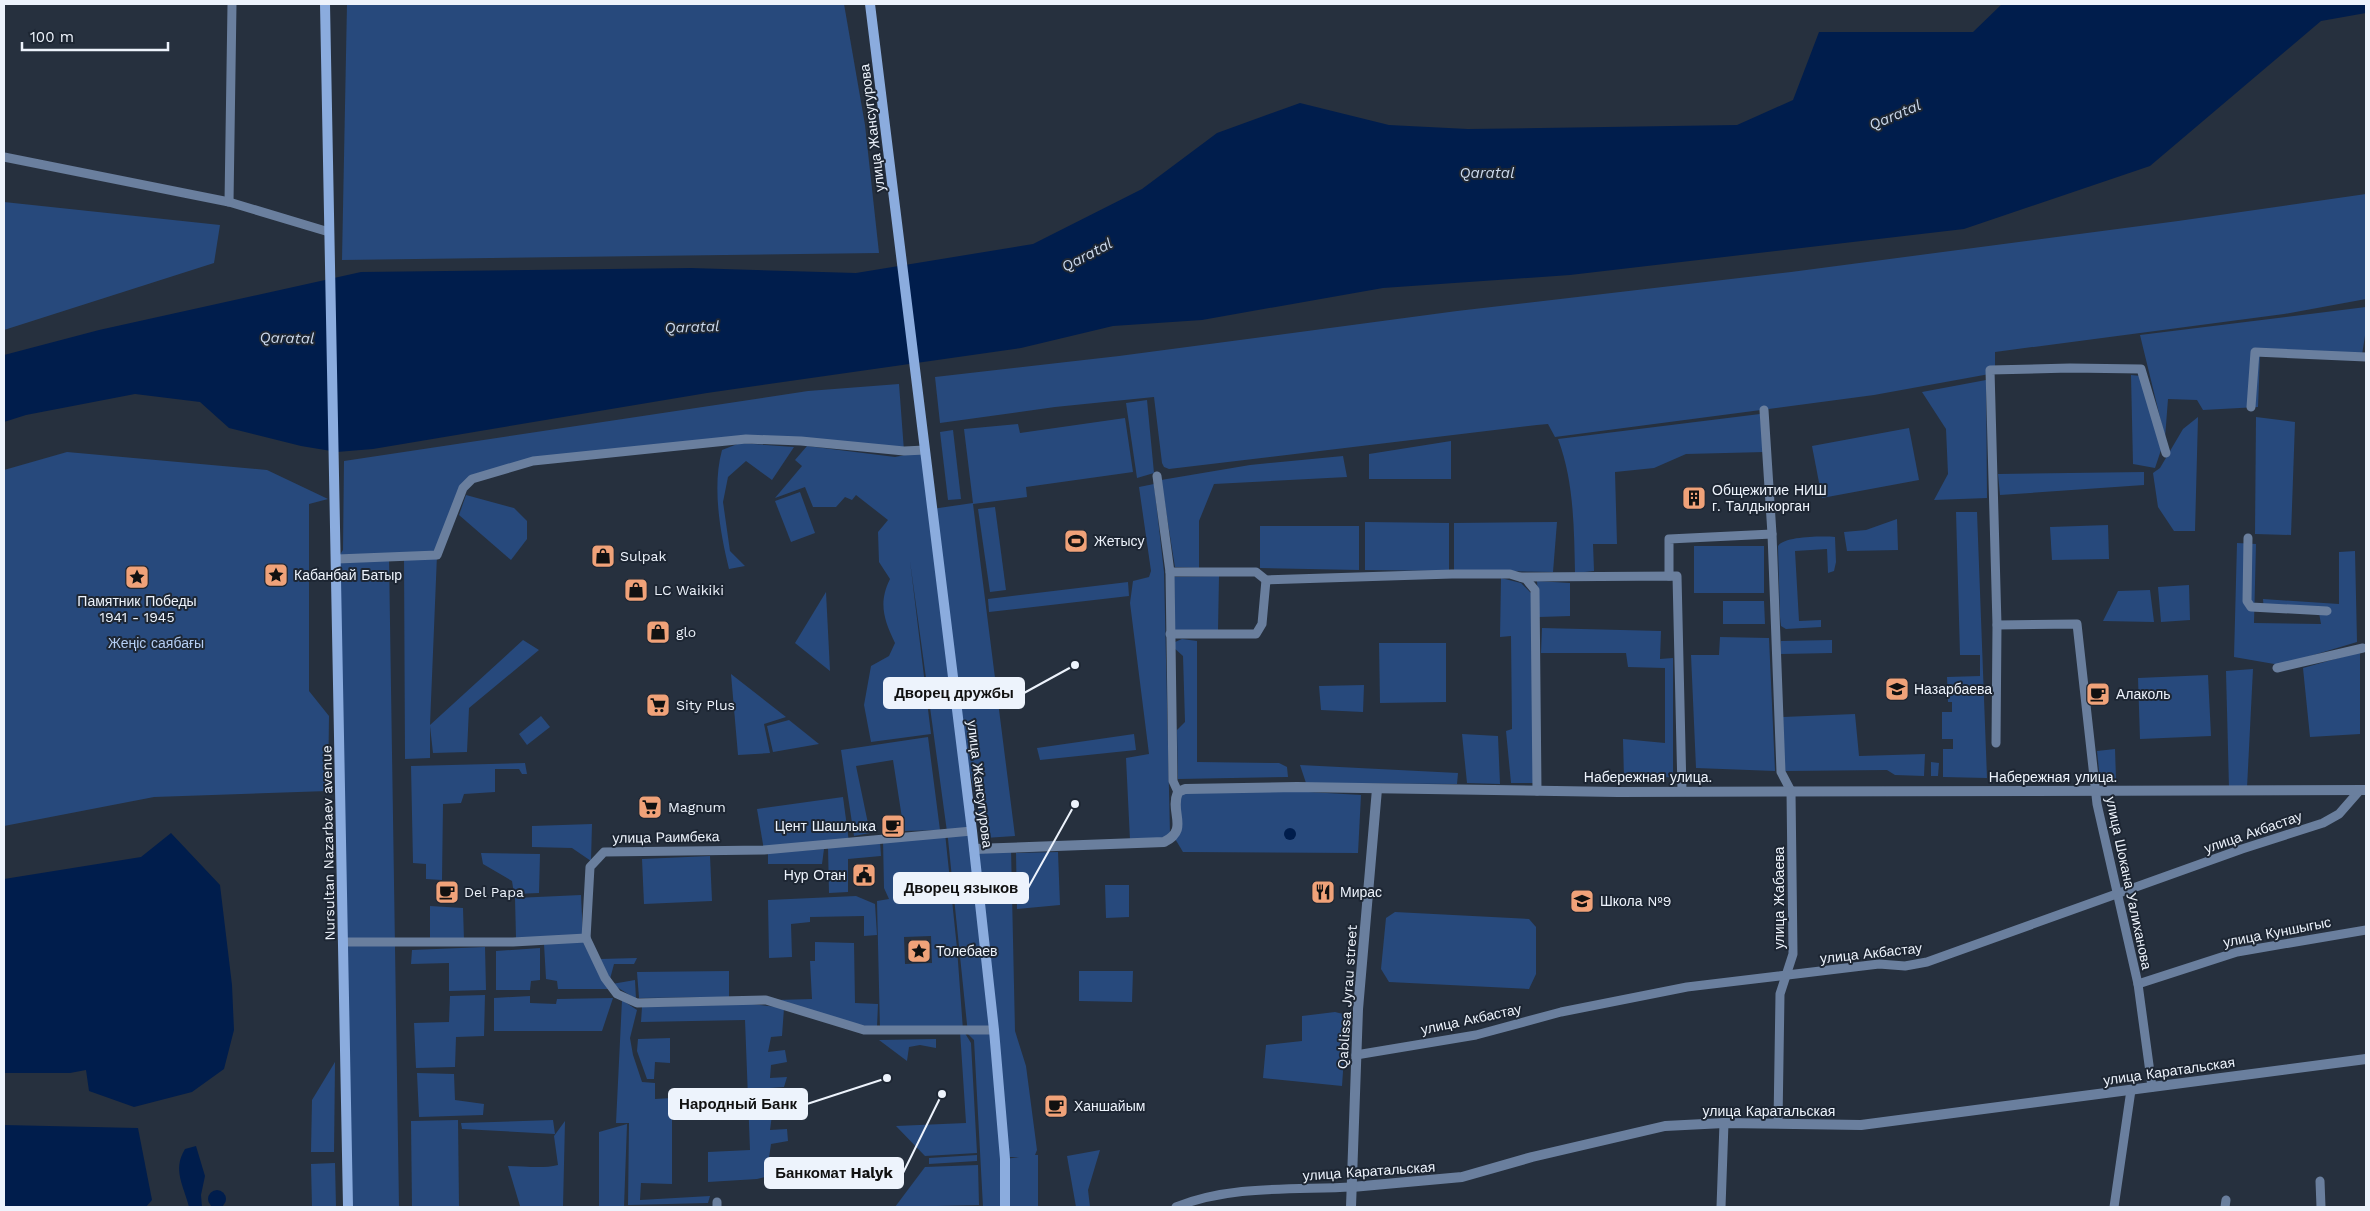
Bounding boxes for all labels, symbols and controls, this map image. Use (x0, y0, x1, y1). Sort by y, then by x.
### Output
scale bar (22, 20, 169, 52)
text: 100 m (30, 28, 74, 46)
street label: улица Жансугурова (856, 63, 888, 193)
water label: Qaratal (1866, 96, 1924, 134)
water label: Qaratal (1459, 164, 1515, 182)
water label: Qaratal (1058, 234, 1116, 276)
water label: Qaratal (664, 317, 720, 337)
water label: Qaratal (259, 329, 315, 347)
place label: Общежитие НИШ г. Талдыкорган (1712, 482, 1827, 514)
building icon: Общежитие НИШ г. Талдыкорган (1681, 485, 1707, 511)
sports icon: Жетысу (1063, 528, 1089, 554)
place label: Жетысу (1094, 533, 1145, 549)
shop icon: Sulpak (590, 543, 616, 569)
place label: Sulpak (620, 548, 667, 564)
place icon: Кабанбай Батыр (263, 562, 289, 588)
place icon: Памятник Победы 1941 - 1945 (124, 564, 150, 590)
place label: Кабанбай Батыр (294, 567, 402, 583)
shop icon: LC Waikiki (623, 577, 649, 603)
place label: LC Waikiki (654, 582, 724, 598)
place label: Памятник Победы 1941 - 1945 (77, 593, 197, 625)
shop icon: glo (645, 619, 671, 645)
place label: glo (676, 624, 696, 640)
park label: Жеңіс саябағы (108, 635, 204, 651)
school or university icon: Назарбаева (1884, 676, 1910, 702)
callout: Дворец дружбы (884, 678, 1024, 708)
place label: Назарбаева (1914, 681, 1992, 697)
cafe icon: Алаколь (2085, 681, 2111, 707)
text: Дворец дружбы (894, 684, 1014, 702)
place label: Алаколь (2116, 686, 2171, 702)
supermarket icon: Sity Plus (645, 692, 671, 718)
place label: Sity Plus (676, 697, 735, 713)
street label: улица Жансугурова (964, 719, 996, 849)
street label: Nursultan Nazarbaev avenue (318, 745, 338, 941)
street label: Набережная улица. (1584, 769, 1712, 785)
street label: Набережная улица. (1989, 769, 2117, 785)
supermarket icon: Magnum (637, 794, 663, 820)
street label: улица Шокана Уалиханова (2103, 795, 2155, 971)
place label: Magnum (668, 799, 726, 815)
street label: улица Акбастау (2202, 808, 2304, 856)
cafe icon: Цент Шашлыка (880, 813, 906, 839)
place label: Цент Шашлыка (775, 818, 876, 834)
street label: улица Раимбека (612, 828, 720, 846)
street label: улица Жабаева (1771, 847, 1787, 949)
public building icon: Нур Отан (851, 862, 877, 888)
place label: Нур Отан (784, 867, 846, 883)
callout: Дворец языков (894, 873, 1028, 903)
cafe icon: Del Papa (434, 879, 460, 905)
text: Дворец языков (904, 879, 1018, 897)
restaurant icon: Мирас (1310, 879, 1336, 905)
place label: Del Papa (464, 884, 524, 900)
place label: Мирас (1340, 884, 1382, 900)
school or university icon: Школа №9 (1569, 888, 1595, 914)
place label: Школа №9 (1600, 893, 1671, 909)
street label: улица Куншыгыс (2222, 914, 2332, 950)
street label: Qablissa Jyrau street (1334, 924, 1360, 1070)
place icon: Толебаев (906, 938, 932, 964)
street label: улица Акбастау (1819, 940, 1923, 966)
place label: Толебаев (936, 943, 997, 959)
street label: улица Акбастау (1419, 1001, 1523, 1037)
street label: улица Каратальская (2102, 1054, 2236, 1088)
callout: Народный Банк (669, 1089, 807, 1119)
cafe icon: Ханшайым (1043, 1093, 1069, 1119)
text: Народный Банк (679, 1095, 797, 1113)
place label: Ханшайым (1074, 1098, 1145, 1114)
street label: улица Каратальская (1703, 1103, 1835, 1119)
callout: Банкомат Halyk (765, 1158, 903, 1188)
street label: улица Каратальская (1302, 1158, 1436, 1184)
text: Банкомат Halyk (775, 1164, 893, 1182)

